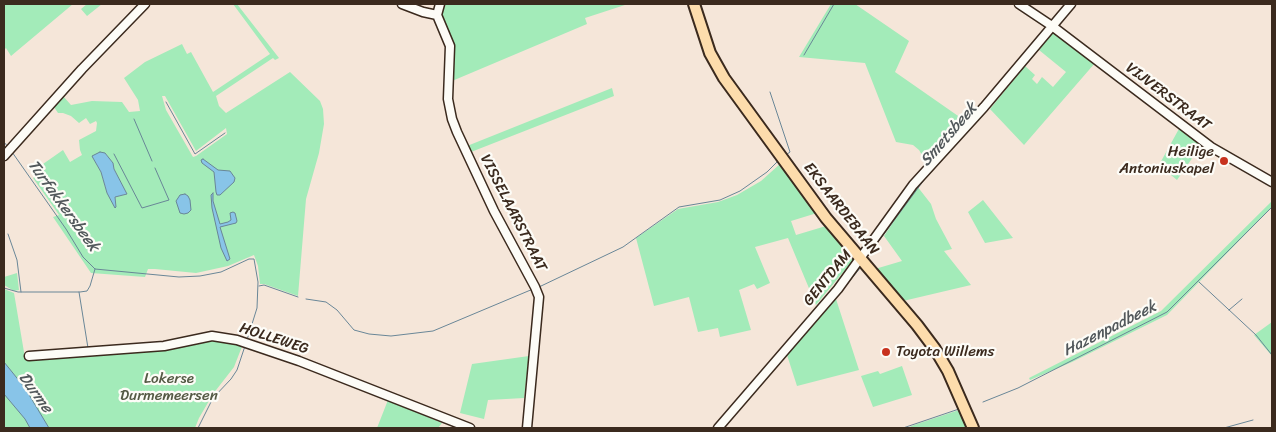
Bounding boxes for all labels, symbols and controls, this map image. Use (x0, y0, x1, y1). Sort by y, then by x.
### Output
street label: VIJVERSTRAAT (1122, 59, 1214, 135)
water label: Smetsbeek (916, 100, 982, 170)
place label: Heilige Antoniuskapel (1119, 143, 1214, 178)
street label: VISSELAARSTRAAT (476, 152, 550, 274)
marker: Heilige Antoniuskapel (1218, 155, 1230, 167)
water label: Turfakkersbeek (23, 156, 103, 256)
street label: EKSAARDEBAAN (799, 159, 883, 259)
street label: GENTDAM (800, 246, 856, 310)
water label: Hazenpadbeek (1060, 297, 1160, 361)
street label: HOLLEWEG (237, 319, 311, 359)
place label: Toyota Willems (896, 343, 994, 361)
marker: Toyota Willems (880, 346, 892, 358)
water label: Durme (14, 369, 56, 417)
park label: Lokerse Durmemeersen (120, 370, 218, 405)

